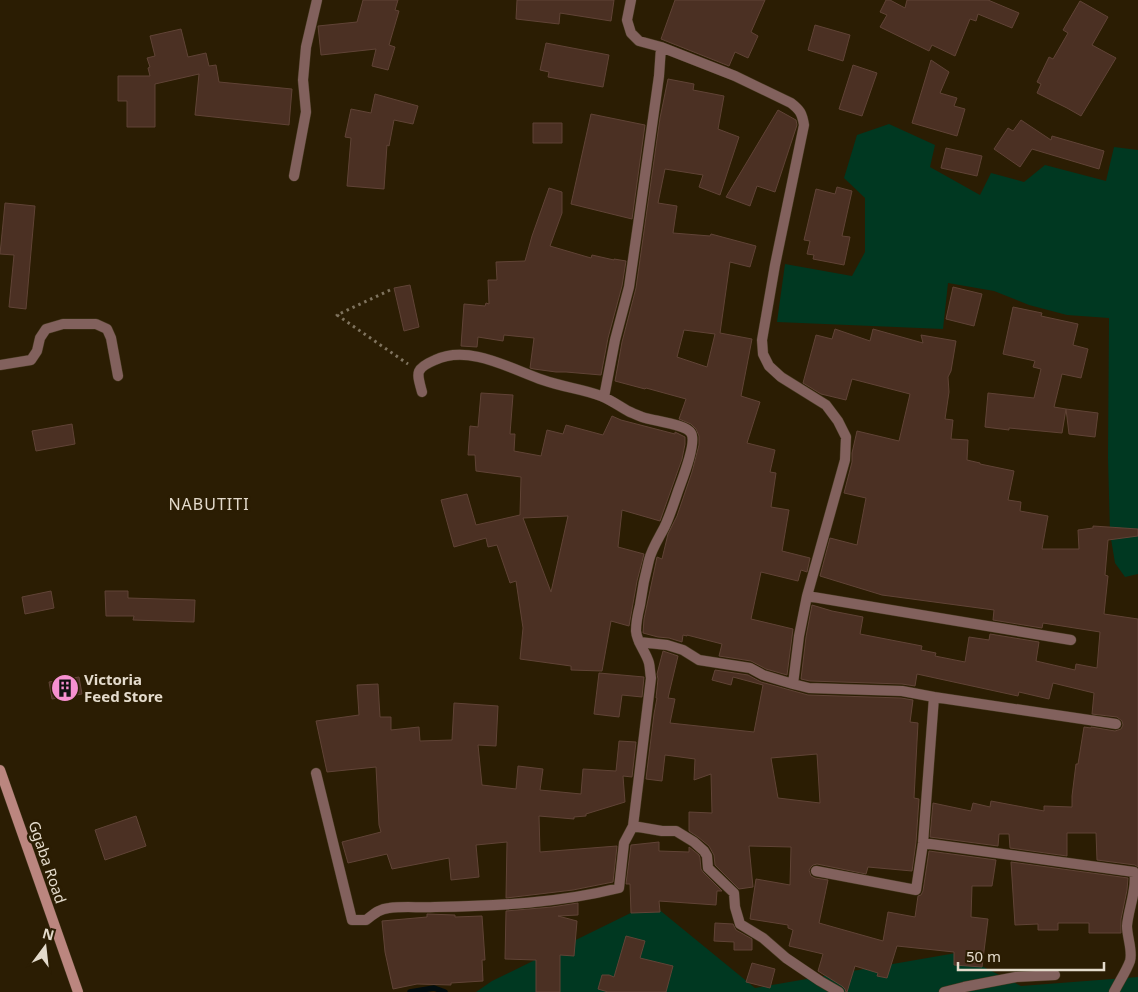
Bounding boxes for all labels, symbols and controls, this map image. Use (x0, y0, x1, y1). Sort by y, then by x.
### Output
district label: NABUTITI (168, 493, 250, 515)
place label: Victoria Feed Store (84, 669, 163, 706)
building icon: Victoria Feed Store (50, 673, 80, 703)
street label: Ggaba Road (25, 818, 71, 906)
north arrow (20, 922, 70, 972)
text: N (41, 923, 56, 945)
scale bar (958, 940, 1104, 972)
text: 50 m (966, 946, 1001, 966)

